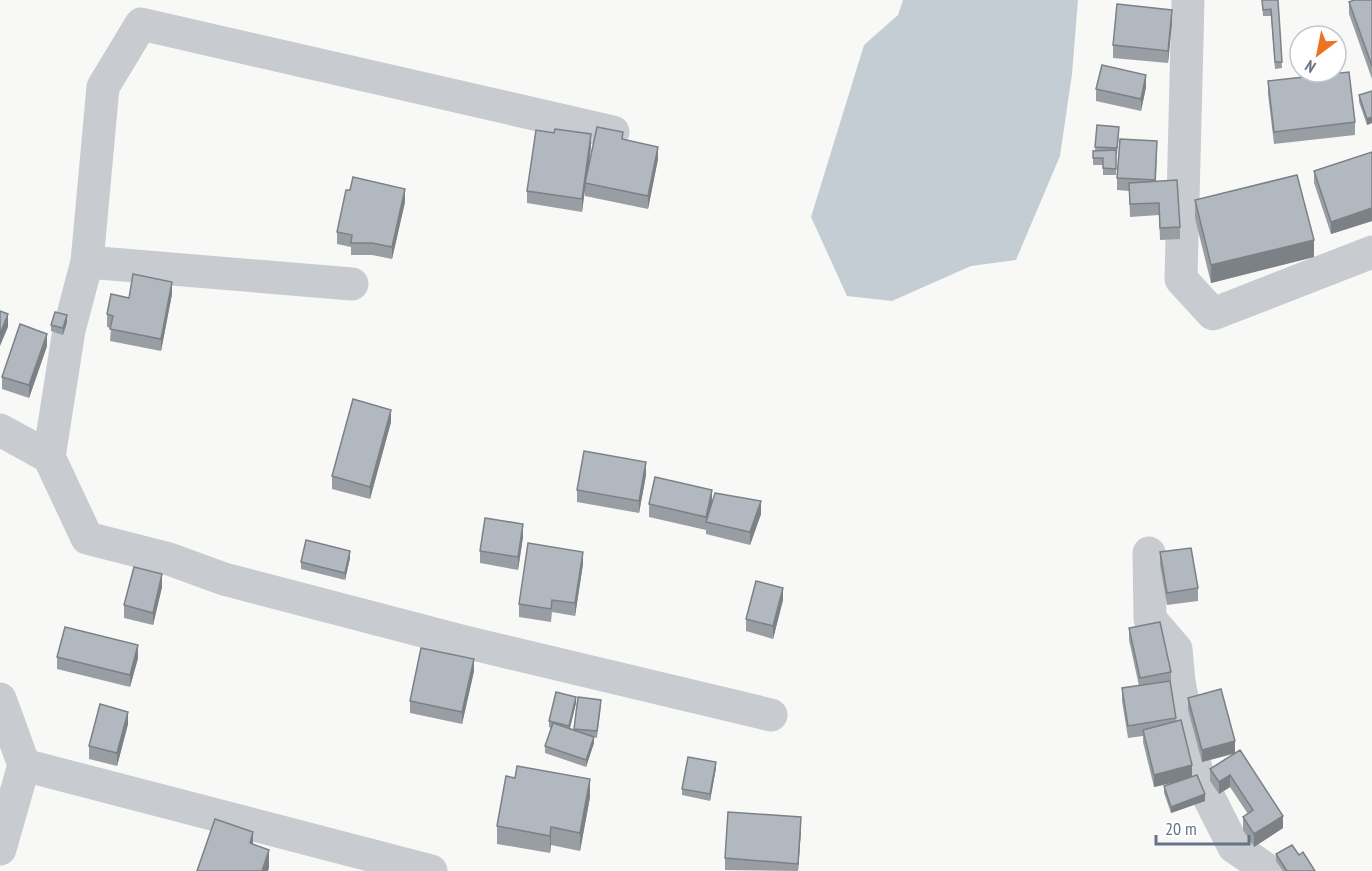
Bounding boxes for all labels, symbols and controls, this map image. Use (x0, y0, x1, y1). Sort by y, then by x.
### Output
north arrow (1288, 24, 1348, 84)
text: N (1301, 56, 1319, 77)
scale bar (1156, 808, 1249, 846)
text: 20 m (1165, 817, 1197, 840)

